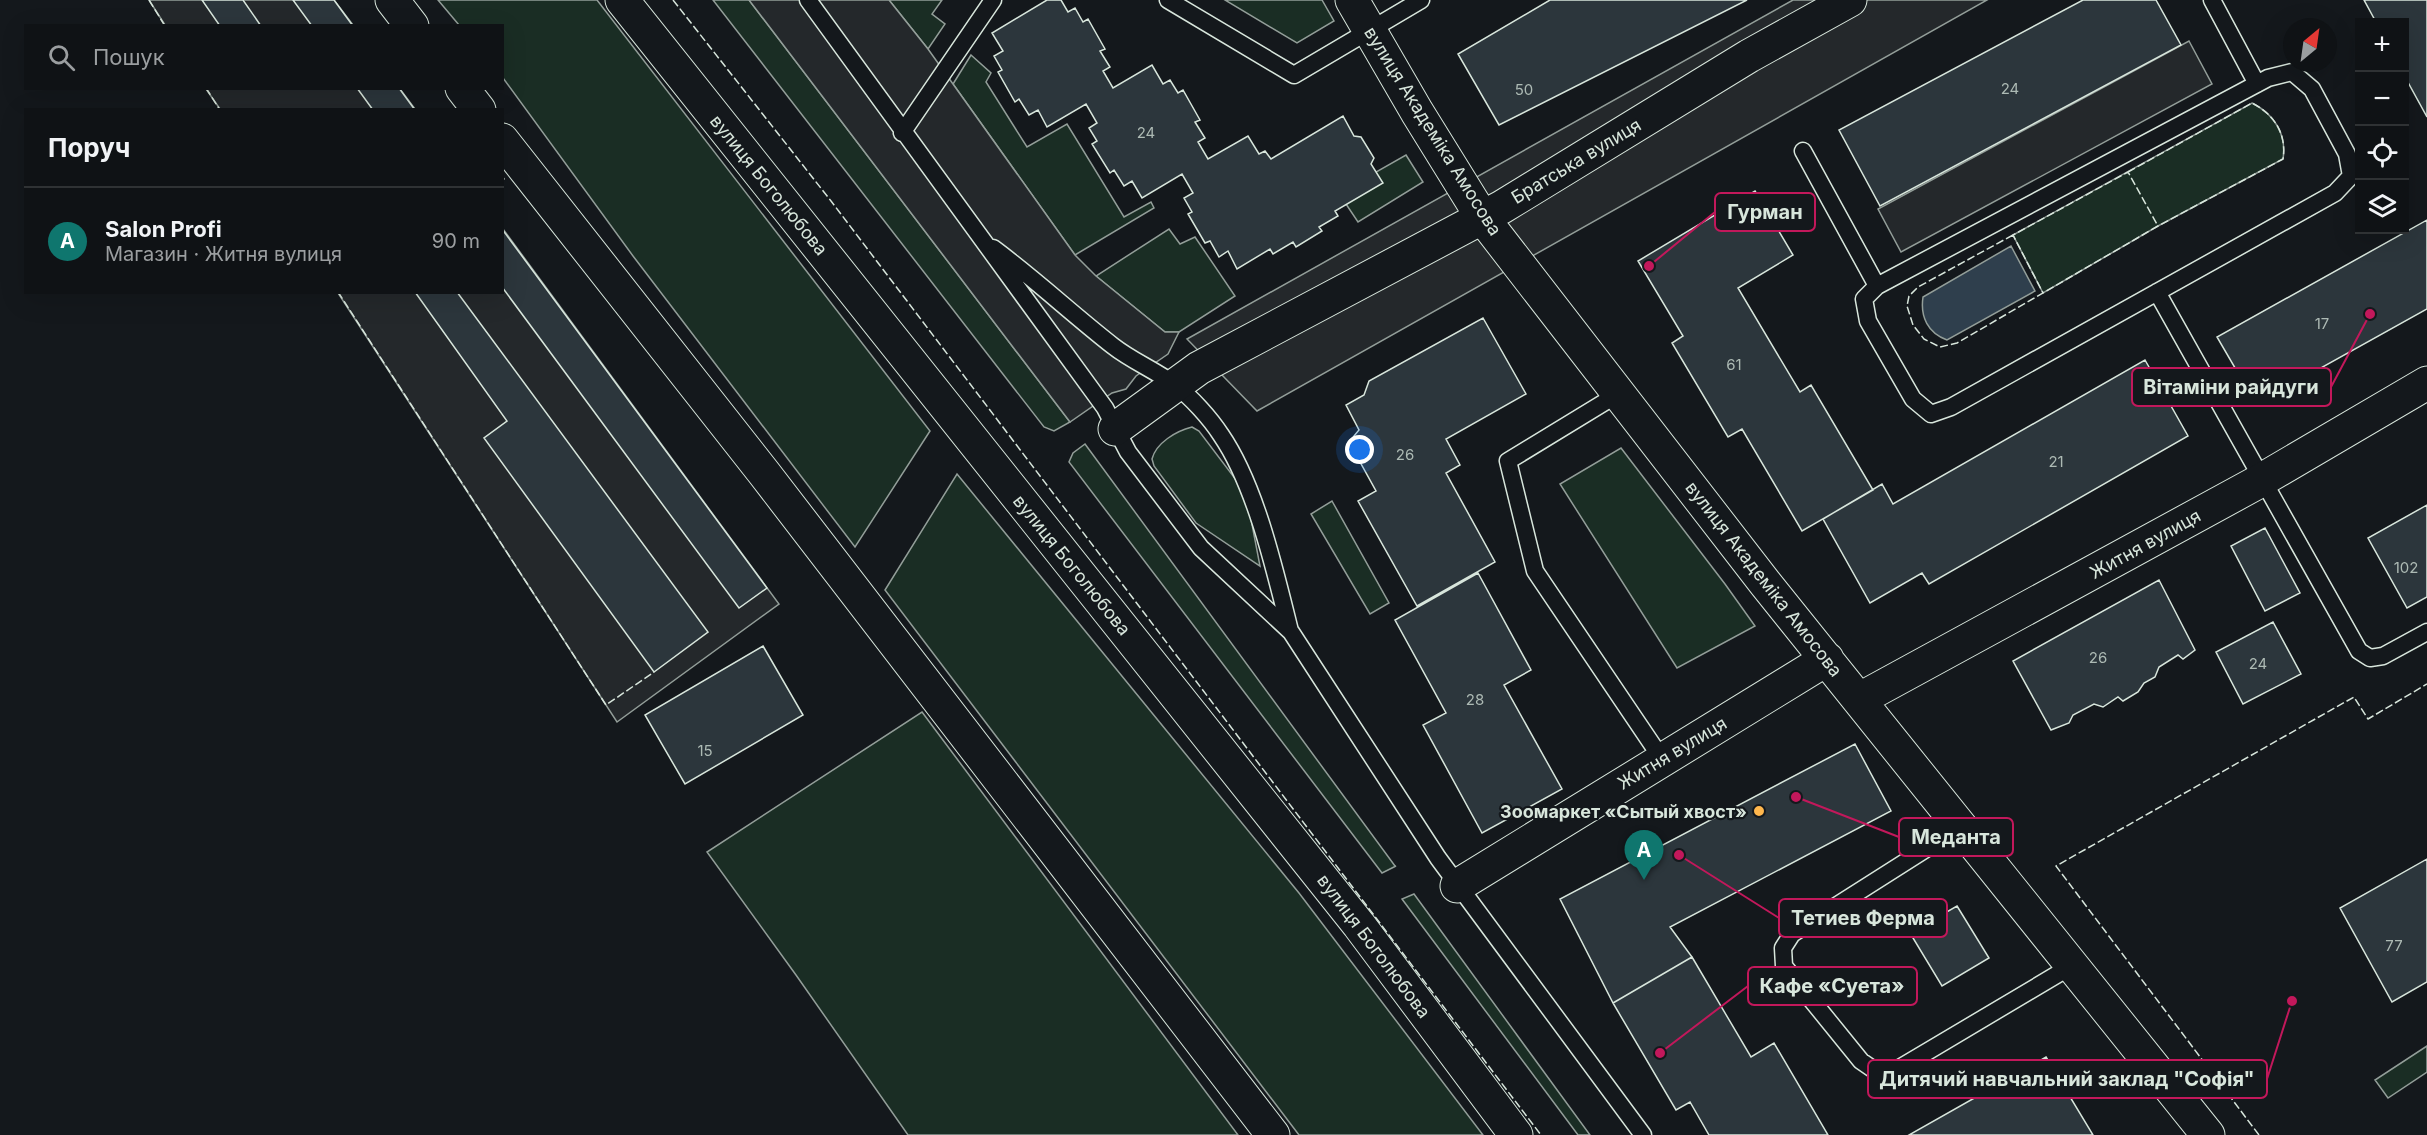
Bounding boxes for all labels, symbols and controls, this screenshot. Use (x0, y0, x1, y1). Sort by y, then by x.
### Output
north arrow (2283, 18, 2337, 72)
map controls (2355, 18, 2409, 234)
button: + (2355, 18, 2409, 72)
street label: вулиця Академіка Амосова (1360, 23, 1506, 239)
search box (24, 24, 504, 90)
icon: search (45, 41, 78, 74)
text: Пошук (93, 44, 165, 70)
button: − (2355, 72, 2409, 126)
house number: 24 (2001, 79, 2019, 98)
house number: 50 (1515, 80, 1533, 99)
street label: вулиця Боголюбова (706, 111, 832, 259)
street label: Братська вулиця (1507, 114, 1645, 208)
house number: 24 (1137, 123, 1155, 142)
button: locate (2355, 126, 2409, 180)
text: Поруч (48, 132, 130, 163)
button: layers (2355, 180, 2409, 234)
callout: Гурман (1715, 193, 1815, 231)
text: Гурман (1727, 200, 1803, 224)
text: Salon Profi (105, 216, 222, 242)
text: A (60, 229, 75, 253)
text: 90 m (432, 229, 480, 253)
text: Магазин · Житня вулиця (105, 242, 342, 266)
house number: 17 (2315, 314, 2329, 333)
house number: 61 (1726, 355, 1742, 374)
callout: Вітаміни райдуги (2132, 368, 2331, 406)
text: Вітаміни райдуги (2143, 375, 2319, 399)
your location (1345, 435, 1374, 464)
house number: 26 (1396, 445, 1414, 464)
house number: 21 (2048, 452, 2064, 471)
street label: вулиця Академіка Амосова (1681, 477, 1847, 681)
street label: вулиця Боголюбова (1009, 491, 1135, 639)
street label: Житня вулиця (2086, 505, 2204, 583)
house number: 102 (2394, 558, 2418, 577)
house number: 26 (2089, 648, 2107, 667)
house number: 24 (2249, 654, 2267, 673)
house number: 28 (1466, 690, 1484, 709)
street label: Житня вулиця (1614, 712, 1730, 794)
house number: 15 (697, 741, 713, 760)
place label: Зоомаркет «Сытый хвост» (1500, 801, 1747, 822)
marker: Зоомаркет «Сытый хвост» (1752, 804, 1766, 818)
callout: Меданта (1899, 818, 2013, 856)
text: Меданта (1911, 825, 2001, 849)
pin: A (1624, 830, 1664, 880)
street label: вулиця Боголюбова (1313, 870, 1435, 1022)
callout: Тетиев Ферма (1779, 899, 1947, 937)
text: Тетиев Ферма (1791, 906, 1935, 930)
house number: 77 (2385, 936, 2403, 955)
callout: Кафе «Суета» (1748, 967, 1917, 1005)
text: Кафе «Суета» (1760, 974, 1904, 998)
callout: Дитячий навчальний заклад "Софія" (1868, 1060, 2267, 1098)
text: Дитячий навчальний заклад "Софія" (1879, 1067, 2255, 1091)

